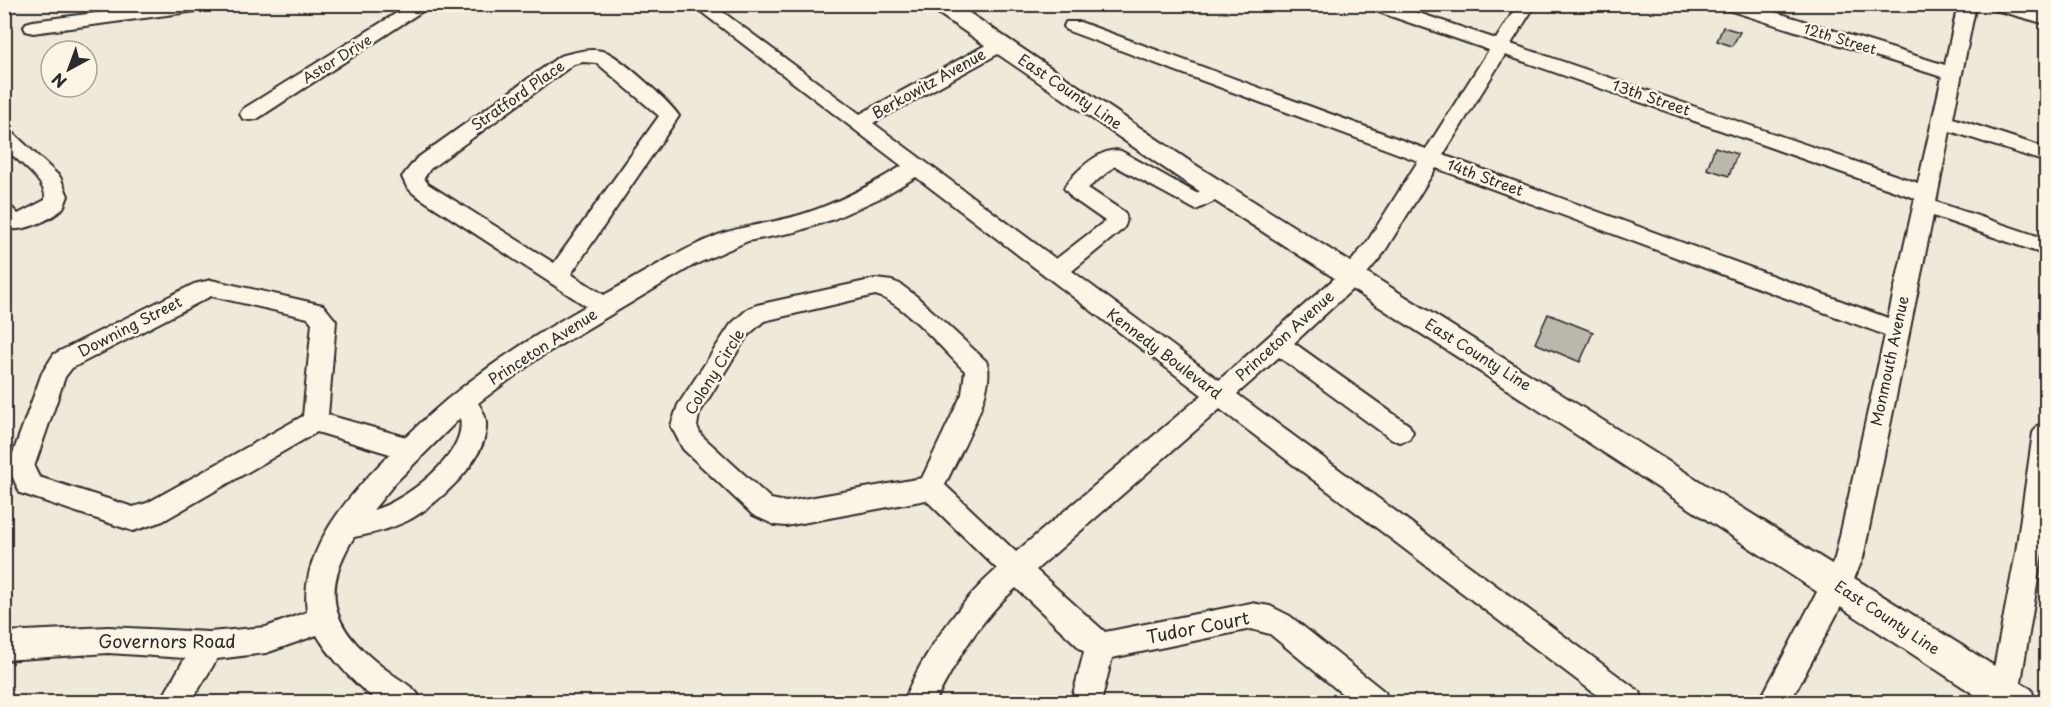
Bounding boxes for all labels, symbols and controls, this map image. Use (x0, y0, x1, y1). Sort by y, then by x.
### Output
street label: 12th Street (1801, 17, 1880, 60)
street label: Astor Drive (298, 29, 375, 88)
north arrow (39, 39, 99, 99)
street label: Berkowitz Avenue (867, 42, 989, 124)
street label: East County Line (1014, 47, 1128, 134)
street label: Stratford Place (466, 54, 569, 136)
text: N (46, 68, 71, 94)
street label: 13th Street (1609, 73, 1694, 121)
street label: 14th Street (1444, 152, 1527, 201)
street label: Princeton Avenue (1230, 284, 1338, 385)
street label: Downing Street (73, 289, 186, 362)
street label: Monmouth Avenue (1864, 294, 1914, 428)
street label: Princeton Avenue (483, 302, 601, 390)
street label: Kennedy Boulevard (1103, 302, 1227, 404)
street label: East County Line (1421, 312, 1536, 396)
street label: Colony Circle (678, 324, 749, 419)
street label: East County Line (1831, 574, 1945, 659)
street label: Tudor Court (1144, 603, 1251, 650)
street label: Governors Road (98, 627, 236, 654)

